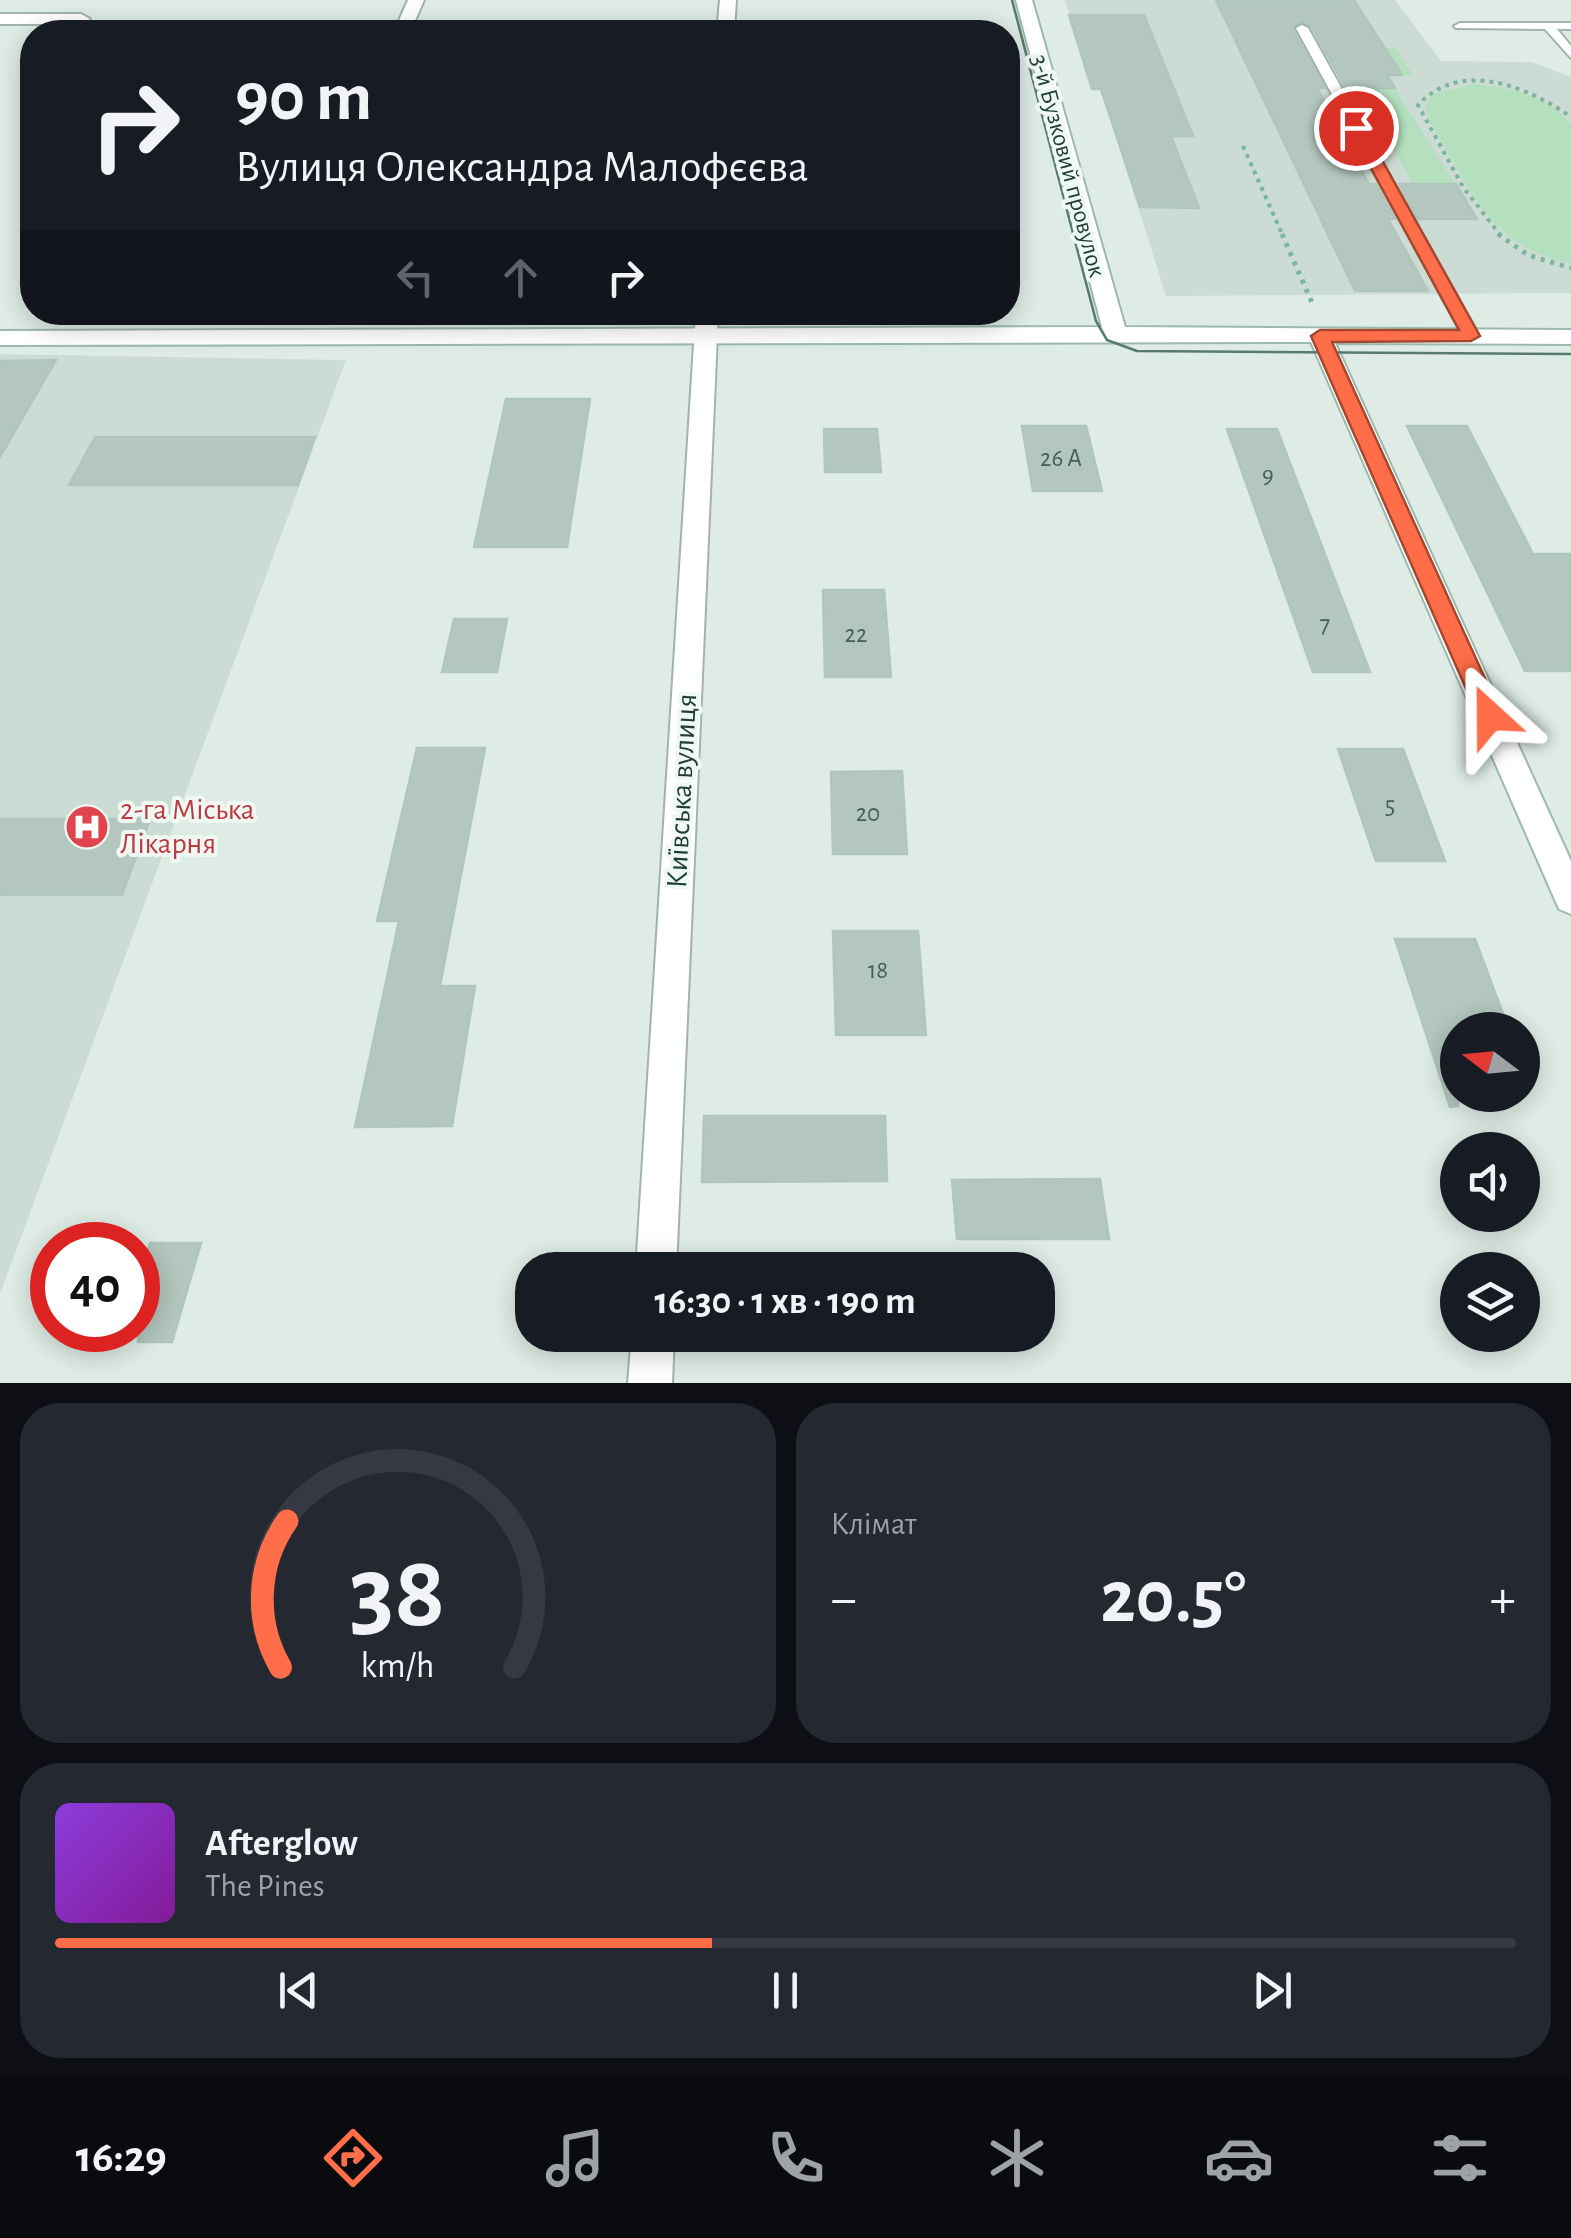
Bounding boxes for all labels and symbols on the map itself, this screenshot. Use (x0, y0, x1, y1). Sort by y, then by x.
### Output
street label: 3-й Бузковий провулок (1026, 52, 1110, 280)
pin (1314, 86, 1399, 171)
house number: 26 А (1040, 446, 1082, 471)
house number: 9 (1262, 463, 1274, 488)
house number: 7 (1320, 612, 1330, 637)
house number: 22 (845, 622, 867, 647)
position arrow (1438, 664, 1542, 768)
street label: Київська вулиця (662, 693, 702, 889)
house number: 5 (1385, 793, 1395, 818)
place label: 2-га Міська Лікарня (120, 795, 255, 859)
house number: 20 (856, 801, 880, 826)
hospital icon: 2-га Міська Лікарня (64, 804, 110, 850)
house number: 18 (868, 958, 888, 983)
north arrow (1440, 1012, 1540, 1112)
speed limit sign: 40 (30, 1222, 160, 1352)

